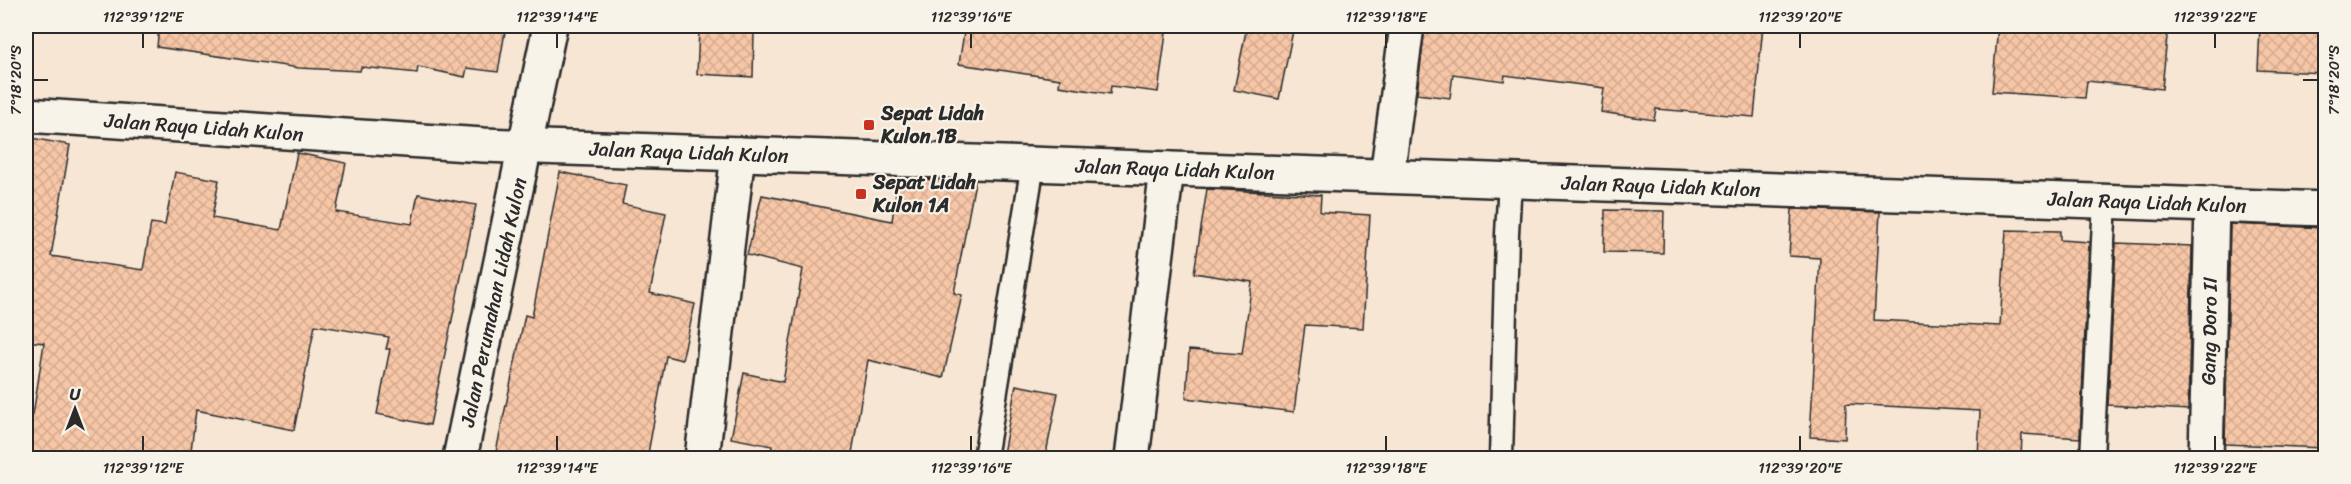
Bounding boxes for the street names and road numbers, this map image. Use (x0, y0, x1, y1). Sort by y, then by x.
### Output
street label: Jalan Raya Lidah Kulon (102, 103, 305, 152)
street label: Jalan Raya Lidah Kulon (588, 131, 789, 173)
street label: Jalan Raya Lidah Kulon (1074, 148, 1275, 190)
street label: Jalan Raya Lidah Kulon (1560, 165, 1761, 207)
street label: Jalan Perumahan Lidah Kulon (450, 174, 537, 431)
street label: Jalan Raya Lidah Kulon (2046, 181, 2247, 223)
street label: Gang Doro II (2191, 277, 2228, 385)

